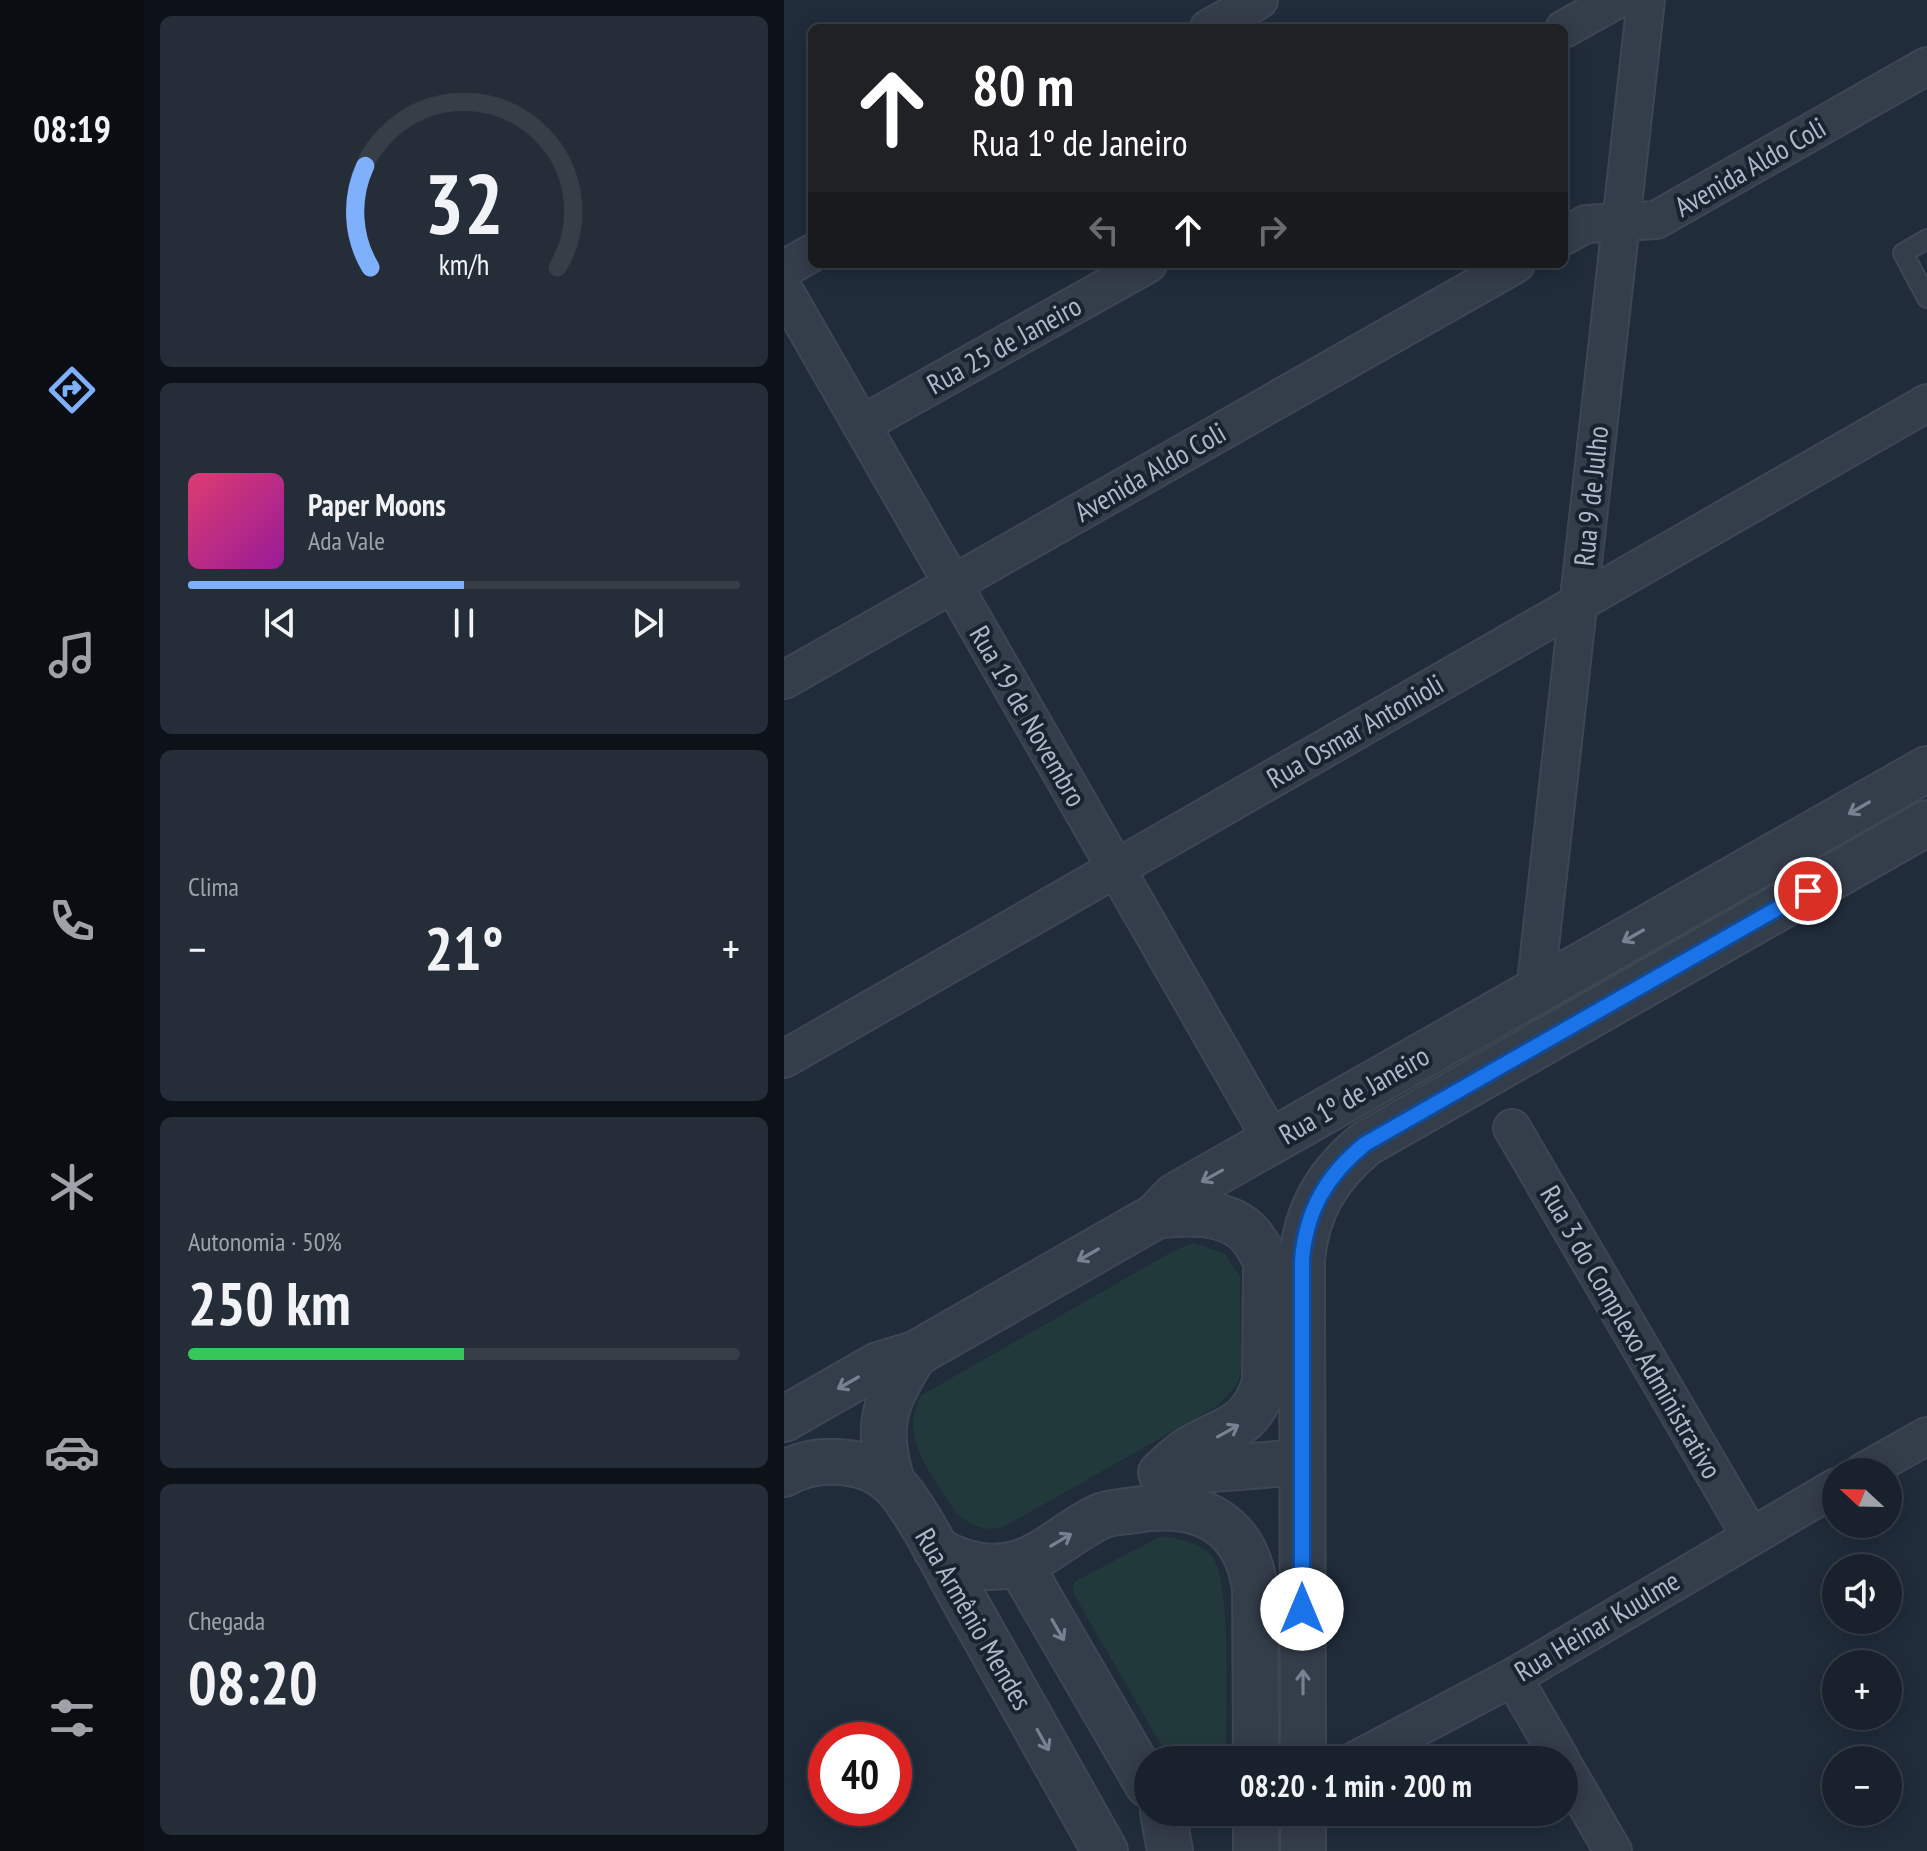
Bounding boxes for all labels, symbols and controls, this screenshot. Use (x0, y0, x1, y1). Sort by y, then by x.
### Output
text: 80 m (972, 49, 1074, 121)
icon: ahead (840, 56, 944, 160)
text: 08:19 (33, 105, 111, 152)
street label: Avenida Aldo Coli (1668, 108, 1832, 225)
text: Rua 1º de Janeiro (972, 119, 1187, 166)
text: 32 (424, 148, 504, 256)
icon: left (1082, 208, 1126, 252)
icon: ahead (1166, 208, 1210, 252)
icon: right (1250, 208, 1294, 252)
text: km/h (439, 246, 489, 283)
street label: Rua 25 de Janeiro (920, 287, 1088, 402)
icon: directions (44, 362, 100, 418)
street label: Avenida Aldo Coli (1068, 413, 1232, 530)
street label: Rua 9 de Julho (1565, 424, 1616, 568)
text: Paper Moons (308, 485, 446, 524)
text: Ada Vale (308, 524, 385, 557)
icon: previous (258, 601, 302, 645)
icon: pause (442, 601, 486, 645)
icon: next (626, 601, 670, 645)
street label: Rua 19 de Novembro (962, 619, 1095, 813)
icon: music (44, 627, 100, 683)
street label: Rua Osmar Antonioli (1260, 665, 1450, 796)
one-way arrow (1848, 800, 1871, 816)
pin (1774, 857, 1842, 925)
icon: arrive (1786, 869, 1830, 913)
text: Clima (188, 870, 239, 903)
icon: phone (44, 893, 100, 949)
text: 21° (424, 909, 504, 987)
text: − (188, 920, 206, 977)
text: + (722, 920, 740, 977)
one-way arrow (1622, 928, 1645, 944)
street label: Rua 1º de Janeiro (1272, 1037, 1436, 1152)
icon: climate (44, 1159, 100, 1215)
one-way arrow (1200, 1168, 1224, 1184)
street label: Rua 3 do Complexo Administrativo (1532, 1178, 1731, 1485)
text: Autonomia · 50% (188, 1225, 342, 1258)
one-way arrow (1077, 1247, 1100, 1263)
text: 250 km (188, 1264, 351, 1342)
one-way arrow (837, 1375, 860, 1391)
one-way arrow (1215, 1422, 1239, 1438)
icon: car (44, 1424, 100, 1480)
north arrow (1822, 1458, 1902, 1538)
map controls (1822, 1458, 1902, 1826)
street label: Rua Armênio Mendes (907, 1521, 1041, 1716)
one-way arrow (1049, 1532, 1072, 1548)
button: sound (1822, 1554, 1902, 1634)
street label: Rua Heinar Kuulme (1507, 1562, 1686, 1689)
position arrow (1260, 1567, 1344, 1651)
text: Chegada (188, 1604, 265, 1637)
one-way arrow (1050, 1618, 1066, 1641)
text: 08:20 (188, 1643, 318, 1721)
button: + (1822, 1650, 1902, 1730)
one-way arrow (1295, 1669, 1311, 1696)
icon: filters (44, 1690, 100, 1746)
speed limit sign: 40 (808, 1722, 912, 1826)
one-way arrow (1036, 1728, 1051, 1752)
button: − (1822, 1746, 1902, 1826)
text: 08:20 · 1 min · 200 m (1240, 1766, 1472, 1805)

